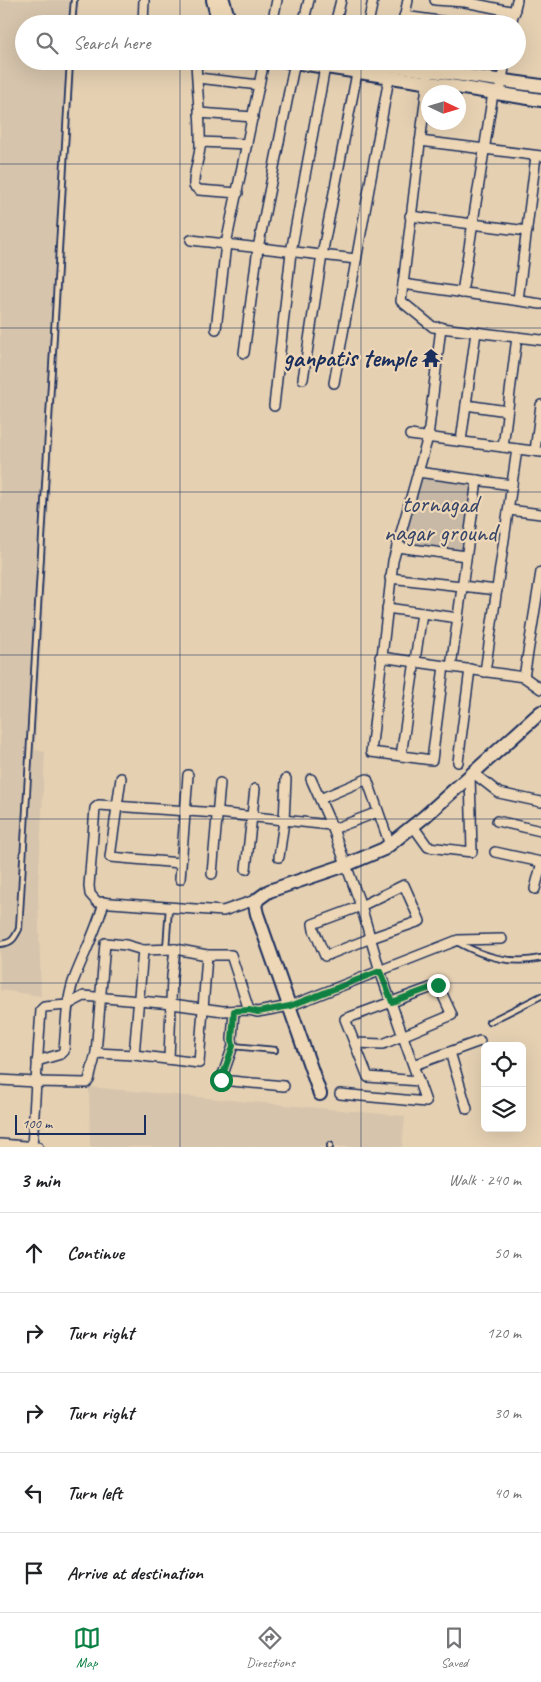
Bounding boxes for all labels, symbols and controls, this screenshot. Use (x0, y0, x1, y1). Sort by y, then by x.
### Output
search box (15, 15, 526, 70)
icon: search (33, 29, 61, 57)
text: Search here (73, 31, 150, 55)
north arrow (421, 85, 466, 130)
place label: ganpatis temple (283, 342, 418, 374)
temple icon: ganpatis temple (420, 347, 442, 369)
park label: tornagad nagar ground (383, 488, 501, 549)
route end (427, 974, 450, 997)
map controls (481, 1042, 526, 1132)
button: locate (481, 1042, 526, 1087)
route start (210, 1069, 233, 1092)
button: layers (481, 1087, 526, 1132)
scale bar (15, 1112, 146, 1135)
text: 100 m (22, 1115, 52, 1132)
text: 3 min (20, 1167, 60, 1193)
text: Walk · 240 m (449, 1170, 521, 1190)
icon: ahead (20, 1239, 48, 1267)
text: Continue (67, 1241, 124, 1265)
text: 50 m (494, 1243, 521, 1263)
icon: right (20, 1319, 48, 1347)
text: Turn right (67, 1321, 134, 1345)
text: 120 m (487, 1323, 521, 1343)
icon: right (20, 1399, 48, 1427)
text: Turn right (67, 1401, 134, 1425)
text: 30 m (494, 1403, 521, 1423)
icon: left (20, 1479, 48, 1507)
text: Turn left (67, 1481, 122, 1505)
text: 40 m (494, 1483, 521, 1503)
icon: arrive (20, 1559, 48, 1587)
text: Arrive at destination (67, 1561, 203, 1585)
tab: Map (73, 1624, 101, 1671)
tab: Directions (246, 1624, 295, 1671)
tab: Saved (440, 1624, 468, 1671)

